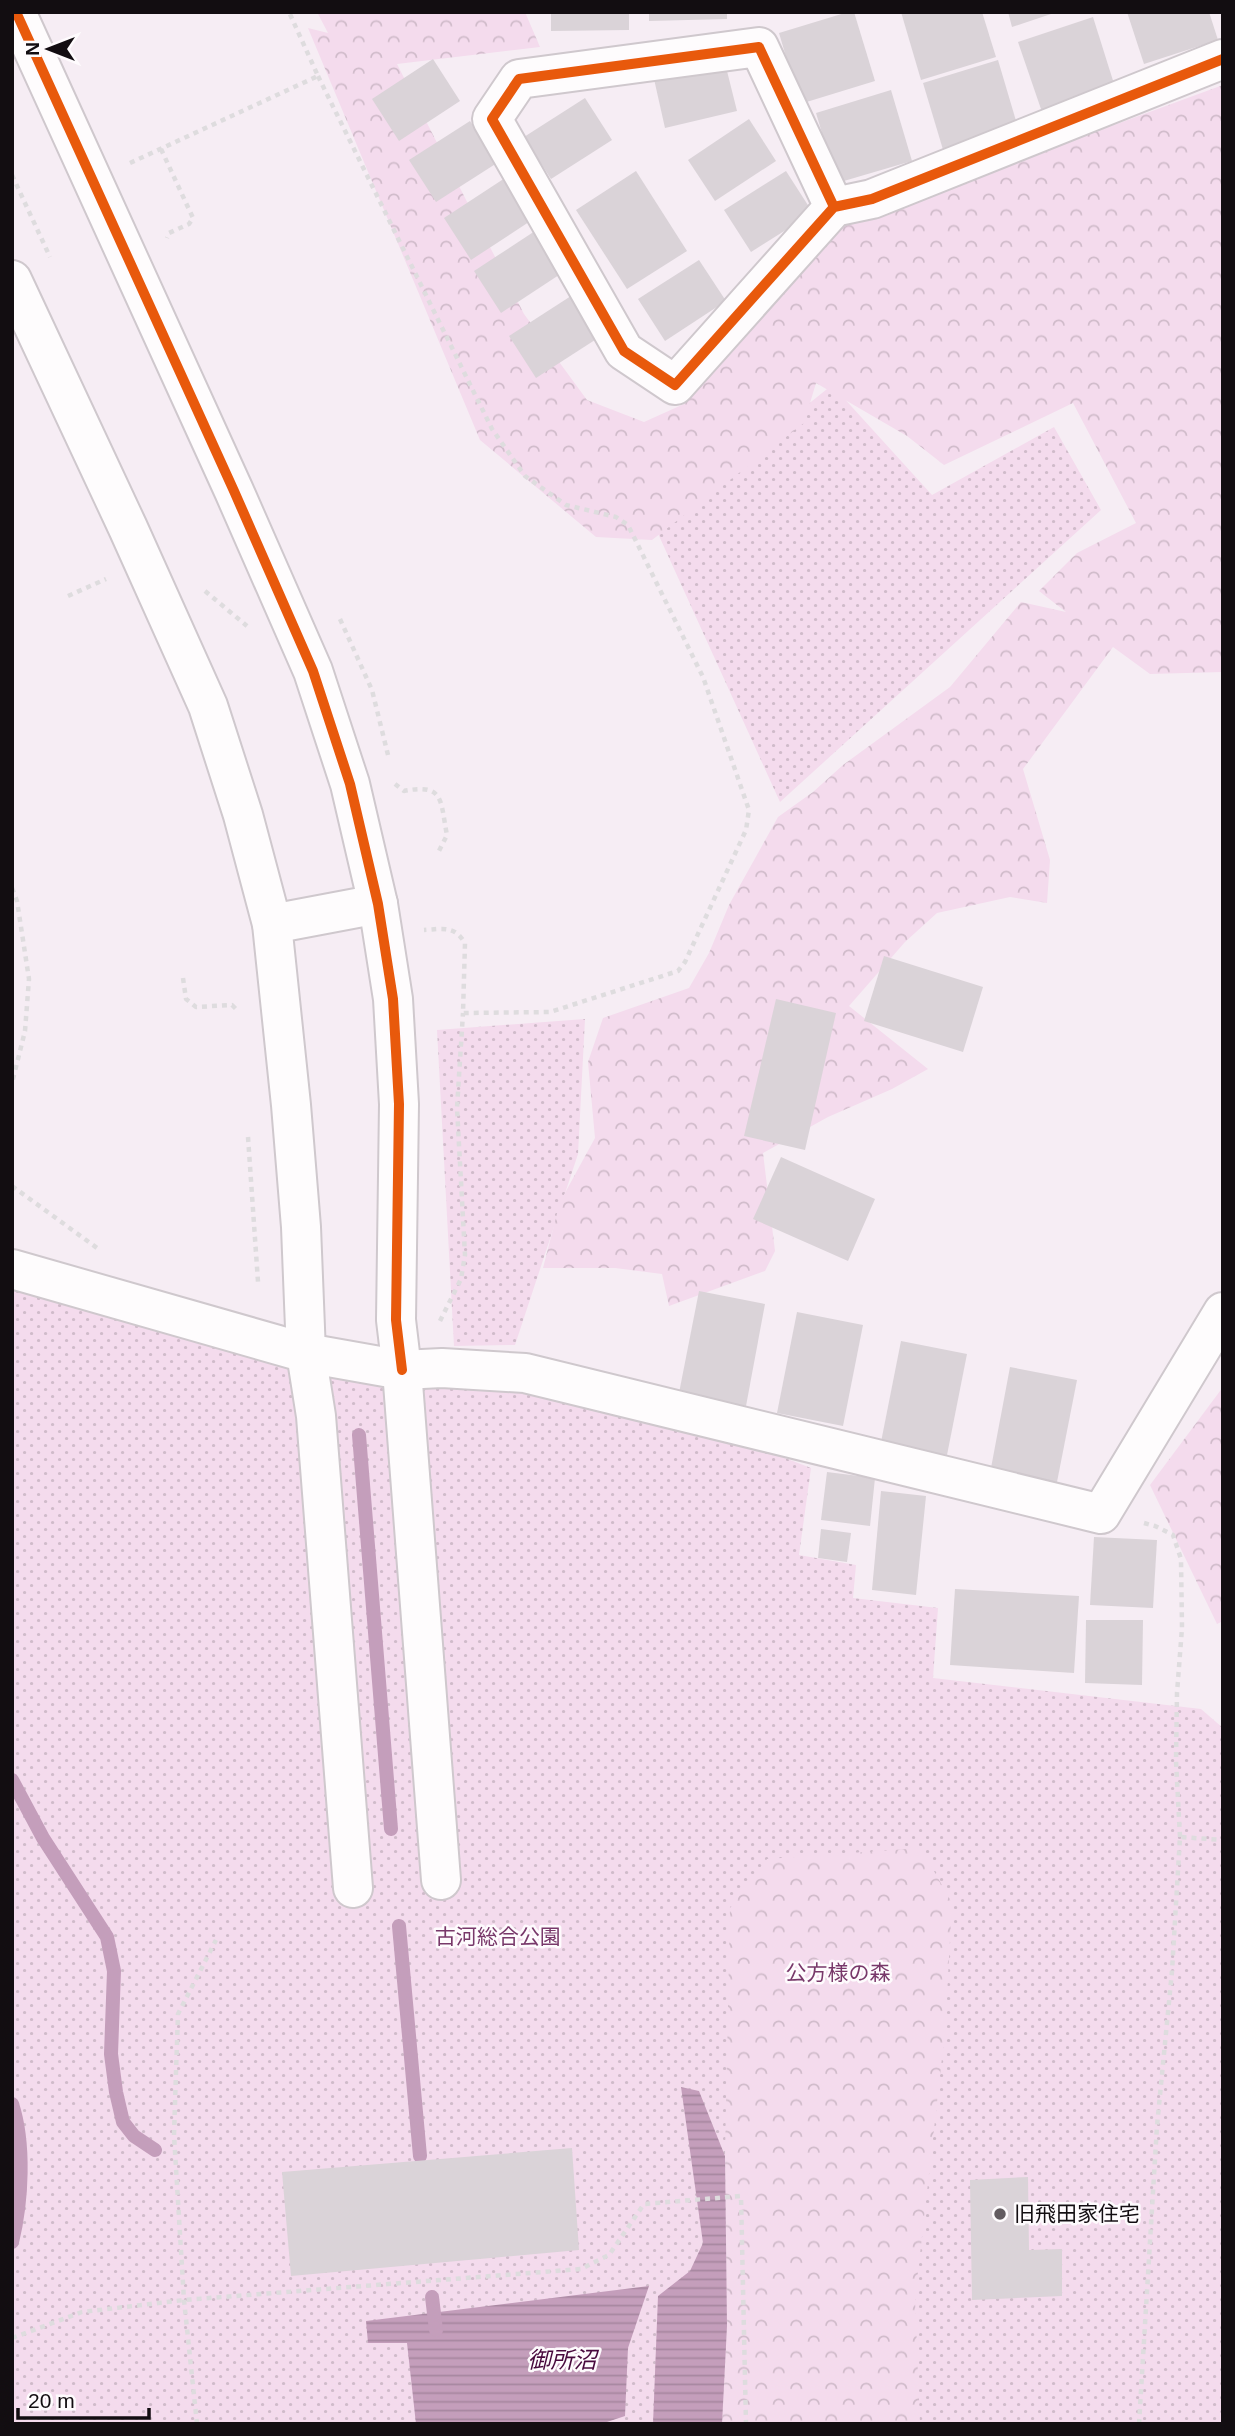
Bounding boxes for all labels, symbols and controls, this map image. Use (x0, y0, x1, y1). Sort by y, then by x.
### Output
north arrow (14, 14, 84, 84)
text: N (22, 42, 43, 56)
park label: 古河総合公園 (435, 1925, 561, 1948)
park label: 公方様の森 (786, 1961, 891, 1984)
place label: 旧飛田家住宅 (1014, 2202, 1140, 2225)
marker: 旧飛田家住宅 (992, 2206, 1008, 2222)
water label: 御所沼 (528, 2347, 600, 2373)
scale bar (18, 2376, 149, 2420)
text: 20 m (28, 2389, 75, 2412)

